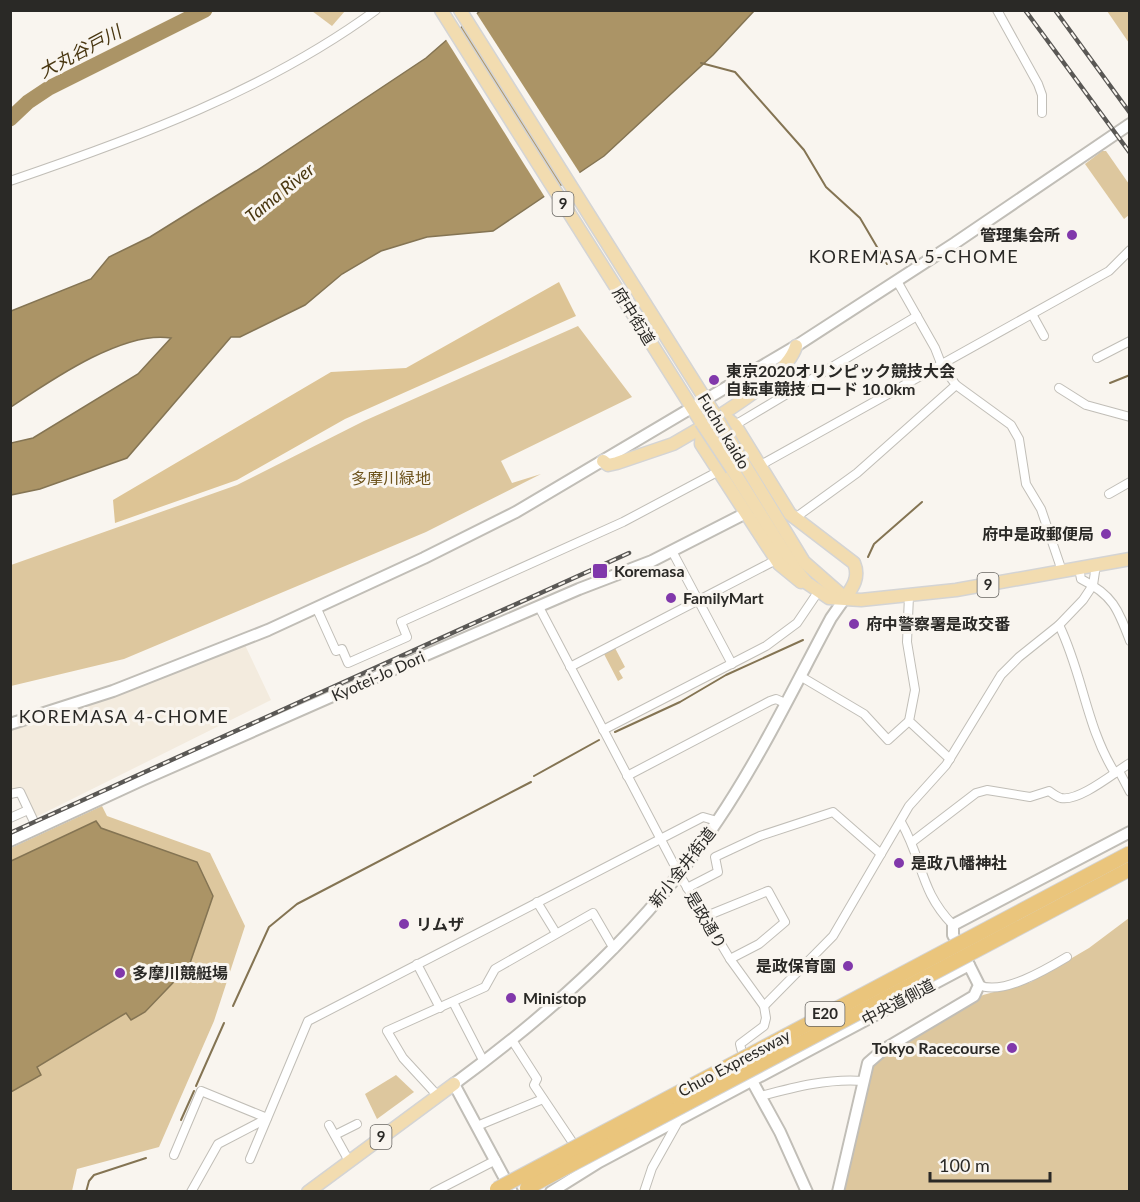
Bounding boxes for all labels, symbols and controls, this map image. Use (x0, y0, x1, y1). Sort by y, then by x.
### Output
water label: 大丸谷戸川 (35, 19, 126, 82)
water label: Tama River (240, 157, 319, 227)
road number: 9 (552, 192, 574, 216)
place label: 管理集会所 (980, 225, 1060, 244)
marker: 管理集会所 (1065, 228, 1079, 242)
district label: KOREMASA 5-CHOME (809, 245, 1019, 267)
street label: 府中街道 (609, 284, 659, 348)
place label: 東京2020オリンピック競技大会 自転車競技 ロード 10.0km (726, 361, 955, 398)
marker: 東京2020オリンピック競技大会 自転車競技 ロード 10.0km (707, 373, 721, 387)
street label: Fuchu kaido (694, 389, 754, 472)
park label: 多摩川緑地 (351, 468, 431, 487)
place label: 府中是政郵便局 (982, 524, 1094, 543)
marker: 府中是政郵便局 (1099, 527, 1113, 541)
place label: Koremasa (614, 561, 685, 580)
marker: Koremasa (591, 562, 609, 580)
road number: 9 (978, 573, 998, 597)
place label: FamilyMart (683, 588, 764, 607)
marker: FamilyMart (664, 591, 678, 605)
place label: 府中警察署是政交番 (866, 614, 1010, 633)
marker: 府中警察署是政交番 (847, 617, 861, 631)
street label: Kyotei-Jo Dori (328, 646, 427, 705)
district label: KOREMASA 4-CHOME (19, 705, 229, 727)
street label: 新小金井街道 (645, 823, 719, 910)
place label: 是政八幡神社 (911, 853, 1007, 872)
marker: 是政八幡神社 (892, 856, 906, 870)
street label: 是政通り (682, 887, 731, 952)
place label: リムザ (416, 914, 464, 933)
marker: リムザ (397, 917, 411, 931)
place label: 是政保育園 (756, 956, 836, 975)
marker: 是政保育園 (841, 959, 855, 973)
place label: 多摩川競艇場 (132, 963, 228, 982)
marker: 多摩川競艇場 (113, 966, 127, 980)
street label: 中央道側道 (858, 974, 938, 1029)
place label: Ministop (523, 988, 586, 1007)
marker: Ministop (504, 991, 518, 1005)
road number: E20 (806, 1002, 844, 1026)
street label: Chuo Expressway (674, 1025, 794, 1100)
place label: Tokyo Racecourse (872, 1038, 1000, 1057)
marker: Tokyo Racecourse (1005, 1041, 1019, 1055)
road number: 9 (370, 1125, 392, 1149)
scale bar (930, 1145, 1050, 1183)
text: 100 m (939, 1154, 990, 1176)

